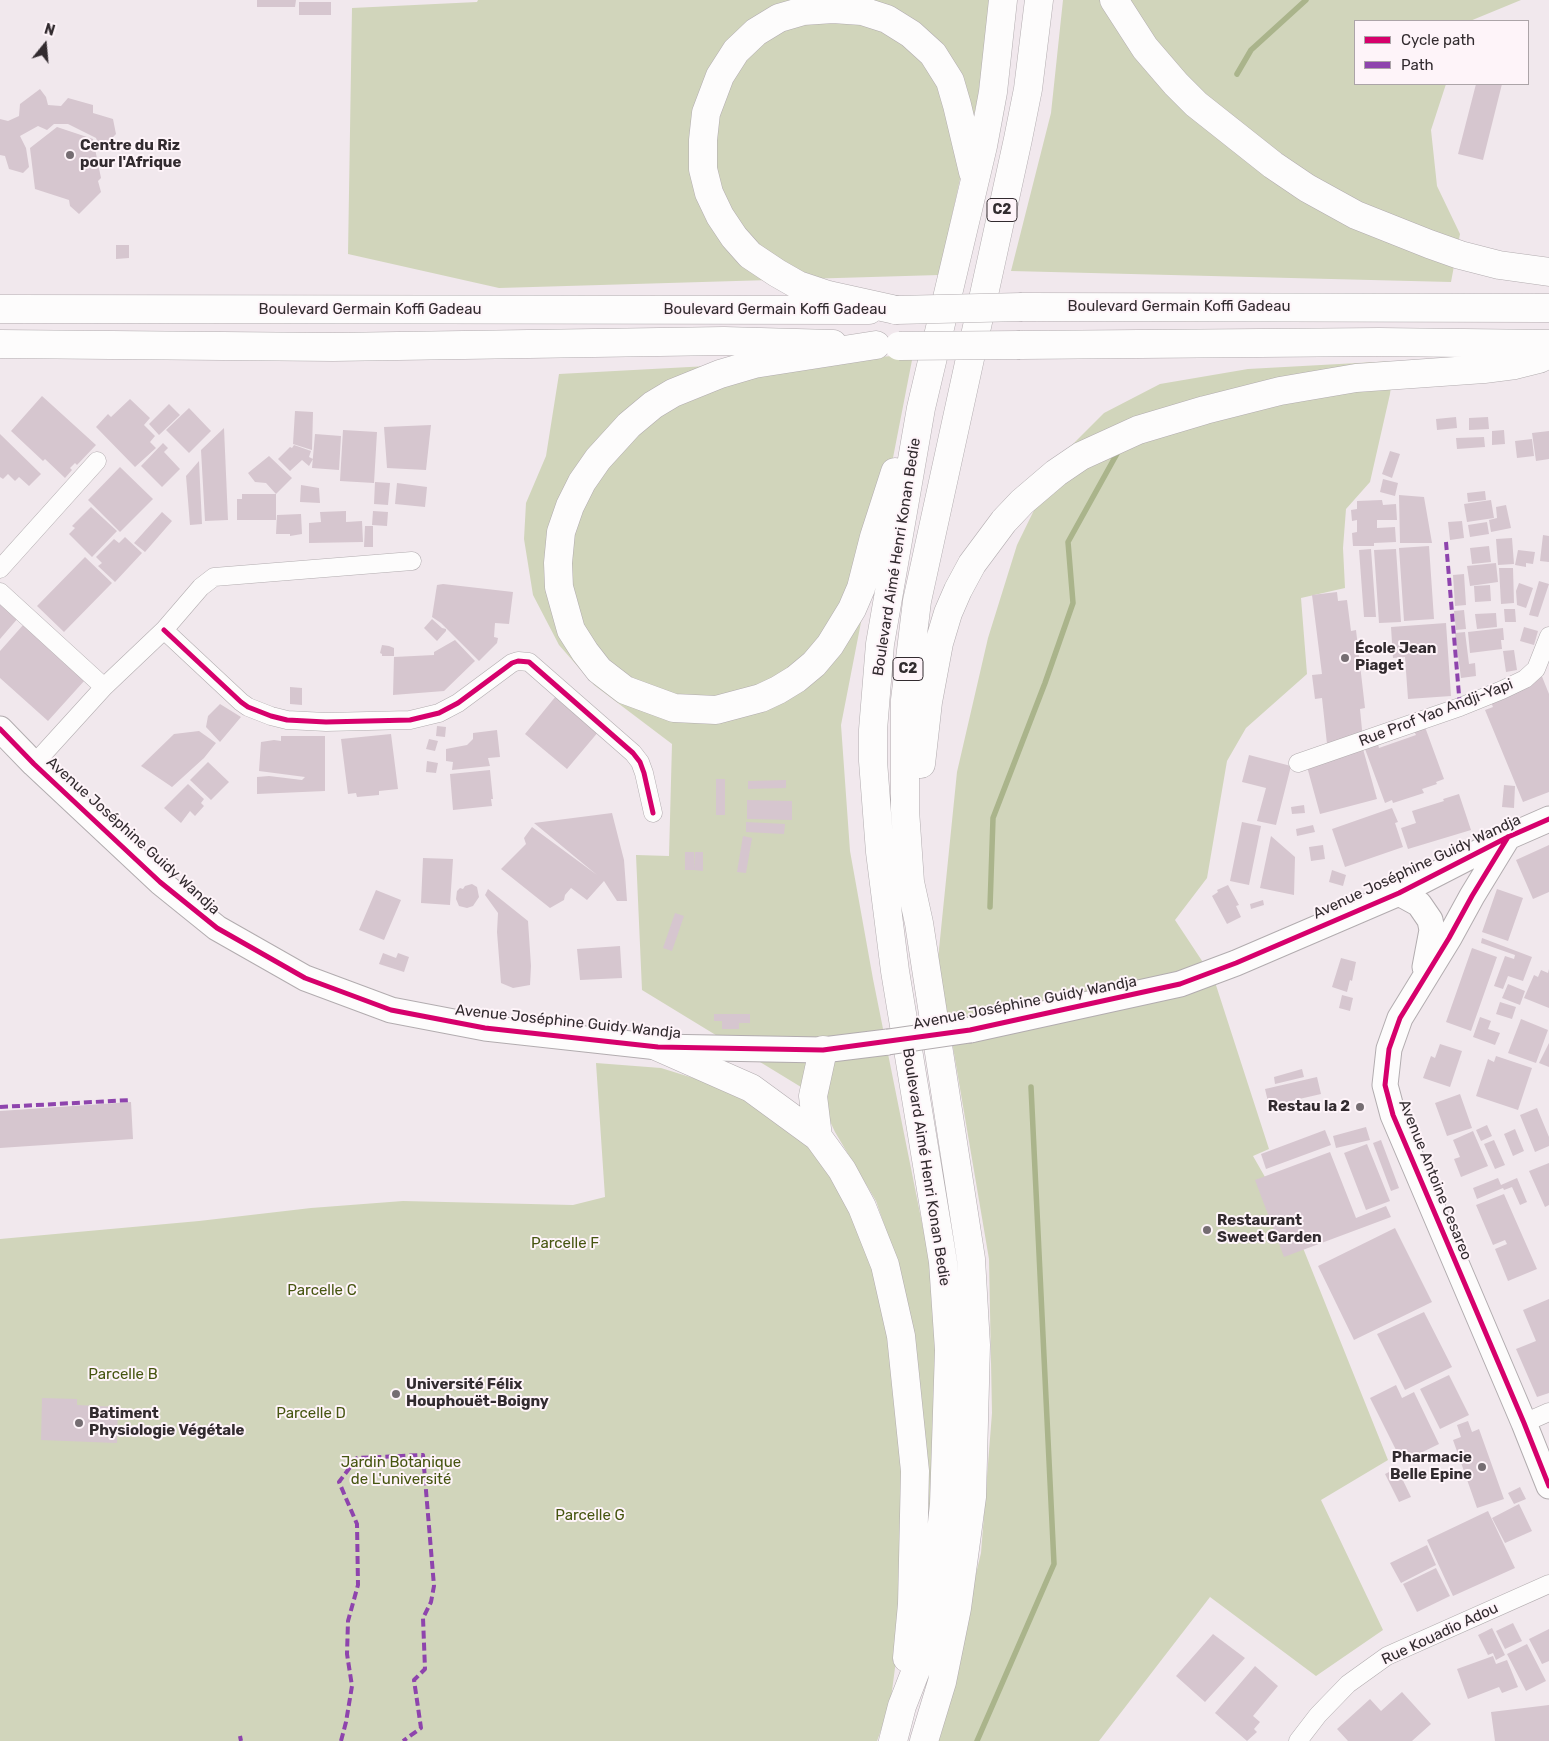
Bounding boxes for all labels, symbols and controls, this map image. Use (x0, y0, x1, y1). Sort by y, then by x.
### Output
north arrow (20, 20, 70, 70)
legend (1354, 20, 1529, 85)
text: N (42, 21, 57, 40)
text: Cycle path (1401, 31, 1475, 49)
text: Path (1401, 56, 1434, 74)
place label: Centre du Riz pour l'Afrique (80, 137, 181, 172)
marker: Centre du Riz pour l'Afrique (64, 149, 76, 161)
road number: C2 (987, 198, 1017, 222)
street label: Boulevard Germain Koffi Gadeau (1068, 298, 1290, 316)
street label: Boulevard Germain Koffi Gadeau (259, 301, 481, 319)
street label: Boulevard Germain Koffi Gadeau (664, 301, 886, 319)
street label: Boulevard Aimé Henri Konan Bedie (869, 437, 925, 677)
place label: École Jean Piaget (1355, 640, 1436, 675)
marker: École Jean Piaget (1339, 652, 1351, 664)
road number: C2 (893, 658, 923, 681)
street label: Rue Prof Yao Andji-Yapi (1356, 675, 1516, 751)
street label: Avenue Joséphine Guidy Wandja (43, 753, 223, 919)
street label: Avenue Joséphine Guidy Wandja (1310, 811, 1524, 923)
street label: Avenue Joséphine Guidy Wandja (912, 973, 1138, 1033)
street label: Avenue Joséphine Guidy Wandja (454, 1001, 682, 1043)
street label: Boulevard Aimé Henri Konan Bedie (898, 1047, 954, 1287)
street label: Avenue Antoine Cesareo (1395, 1097, 1475, 1263)
place label: Restau la 2 (1268, 1098, 1350, 1116)
marker: Restau la 2 (1354, 1101, 1366, 1113)
place label: Restaurant Sweet Garden (1217, 1212, 1322, 1247)
marker: Restaurant Sweet Garden (1201, 1224, 1213, 1236)
park label: Parcelle F (531, 1235, 599, 1253)
park label: Parcelle C (287, 1282, 357, 1300)
park label: Parcelle B (88, 1366, 158, 1384)
place label: Université Félix Houphouët-Boigny (406, 1376, 549, 1411)
marker: Université Félix Houphouët-Boigny (390, 1388, 402, 1400)
place label: Batiment Physiologie Végétale (89, 1405, 244, 1440)
park label: Parcelle D (276, 1405, 346, 1423)
marker: Batiment Physiologie Végétale (73, 1417, 85, 1429)
place label: Pharmacie Belle Epine (1390, 1449, 1472, 1484)
park label: Jardin Botanique de L'université (341, 1454, 461, 1489)
marker: Pharmacie Belle Epine (1476, 1461, 1488, 1473)
park label: Parcelle G (555, 1507, 625, 1525)
street label: Rue Kouadio Adou (1379, 1599, 1501, 1669)

